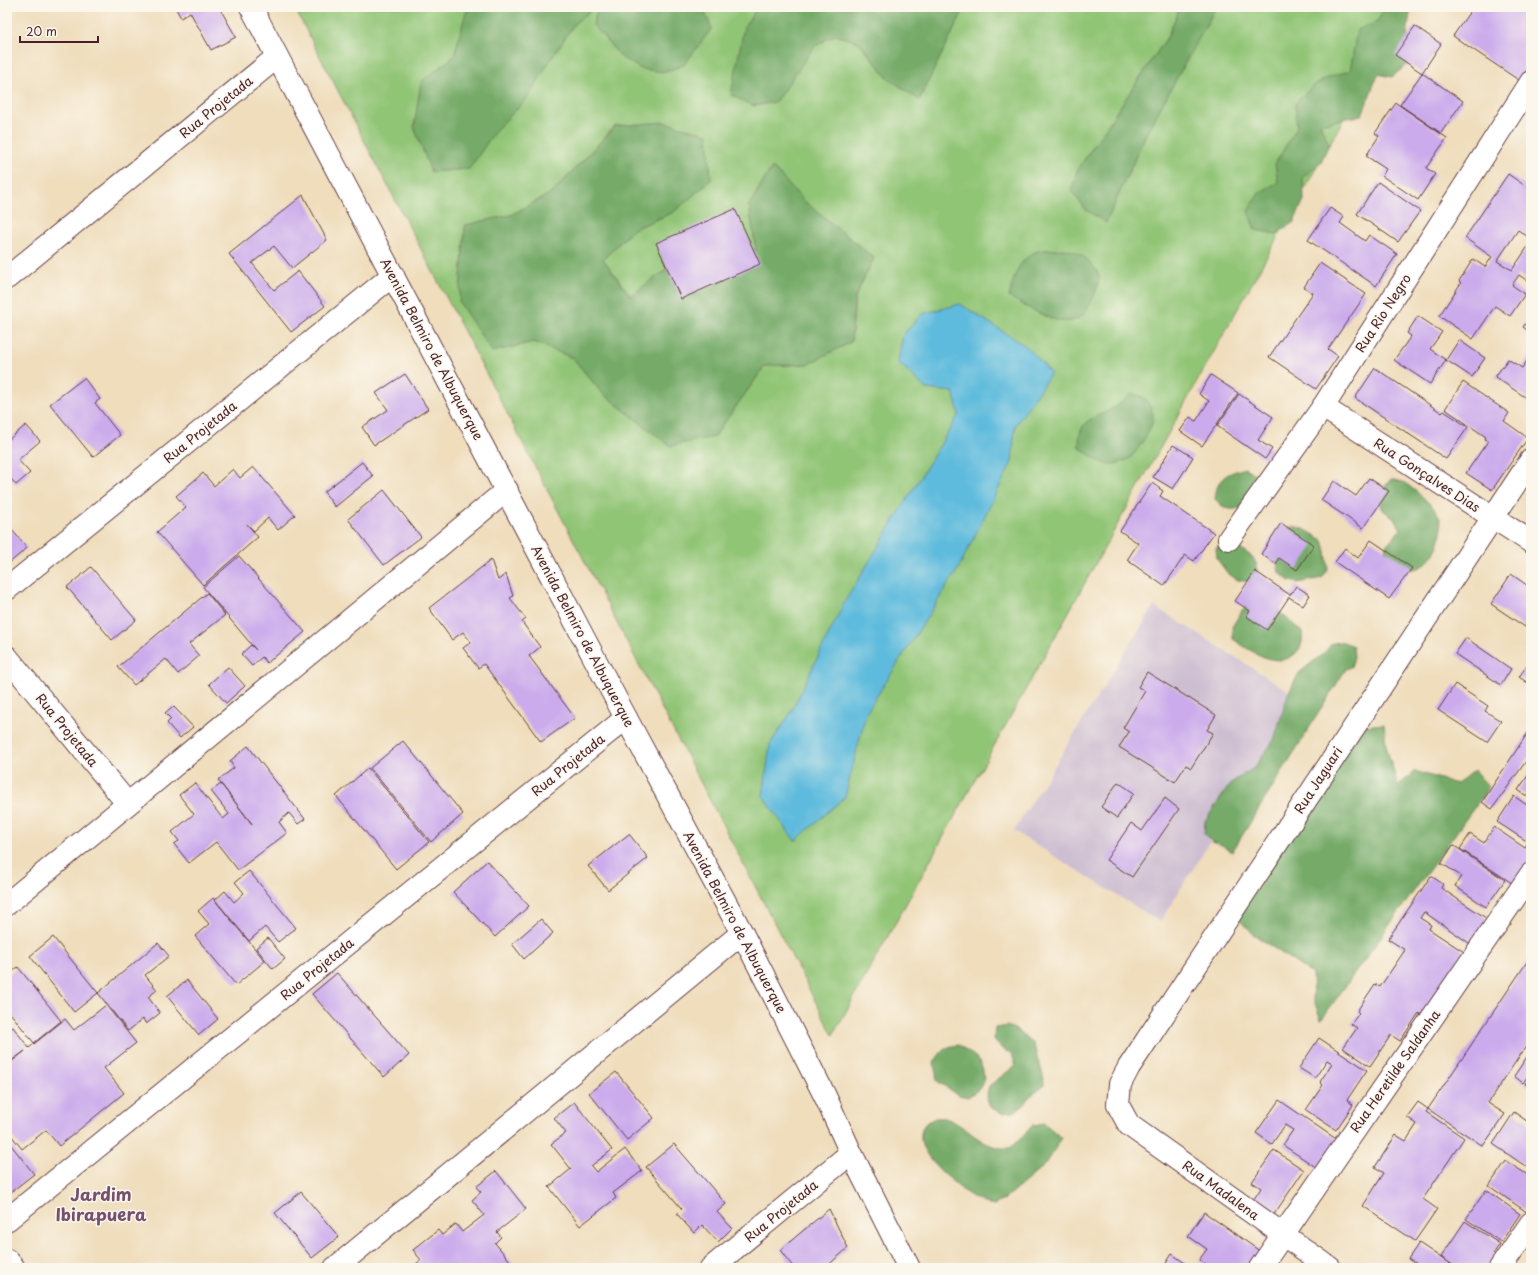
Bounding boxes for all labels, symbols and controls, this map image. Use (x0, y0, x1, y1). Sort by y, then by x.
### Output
scale bar (20, 18, 98, 44)
text: 20 m (26, 22, 57, 40)
street label: Rua Projetada (175, 71, 257, 142)
street label: Avenida Belmiro de Albuquerque (376, 254, 489, 443)
street label: Rua Rio Negro (1350, 270, 1415, 356)
street label: Rua Projetada (159, 396, 241, 467)
street label: Rua Gonçalves Dias (1370, 433, 1484, 516)
street label: Avenida Belmiro de Albuquerque (527, 541, 640, 730)
street label: Rua Projetada (32, 689, 103, 771)
street label: Rua Projetada (527, 729, 609, 800)
street label: Rua Jaguari (1289, 743, 1346, 817)
street label: Avenida Belmiro de Albuquerque (679, 827, 792, 1016)
street label: Rua Projetada (276, 933, 358, 1004)
street label: Rua Heretilde Saldanha (1345, 1005, 1445, 1136)
street label: Rua Madalena (1179, 1155, 1264, 1224)
street label: Rua Projetada (740, 1175, 822, 1246)
district label: Jardim Ibirapuera (56, 1181, 147, 1227)

